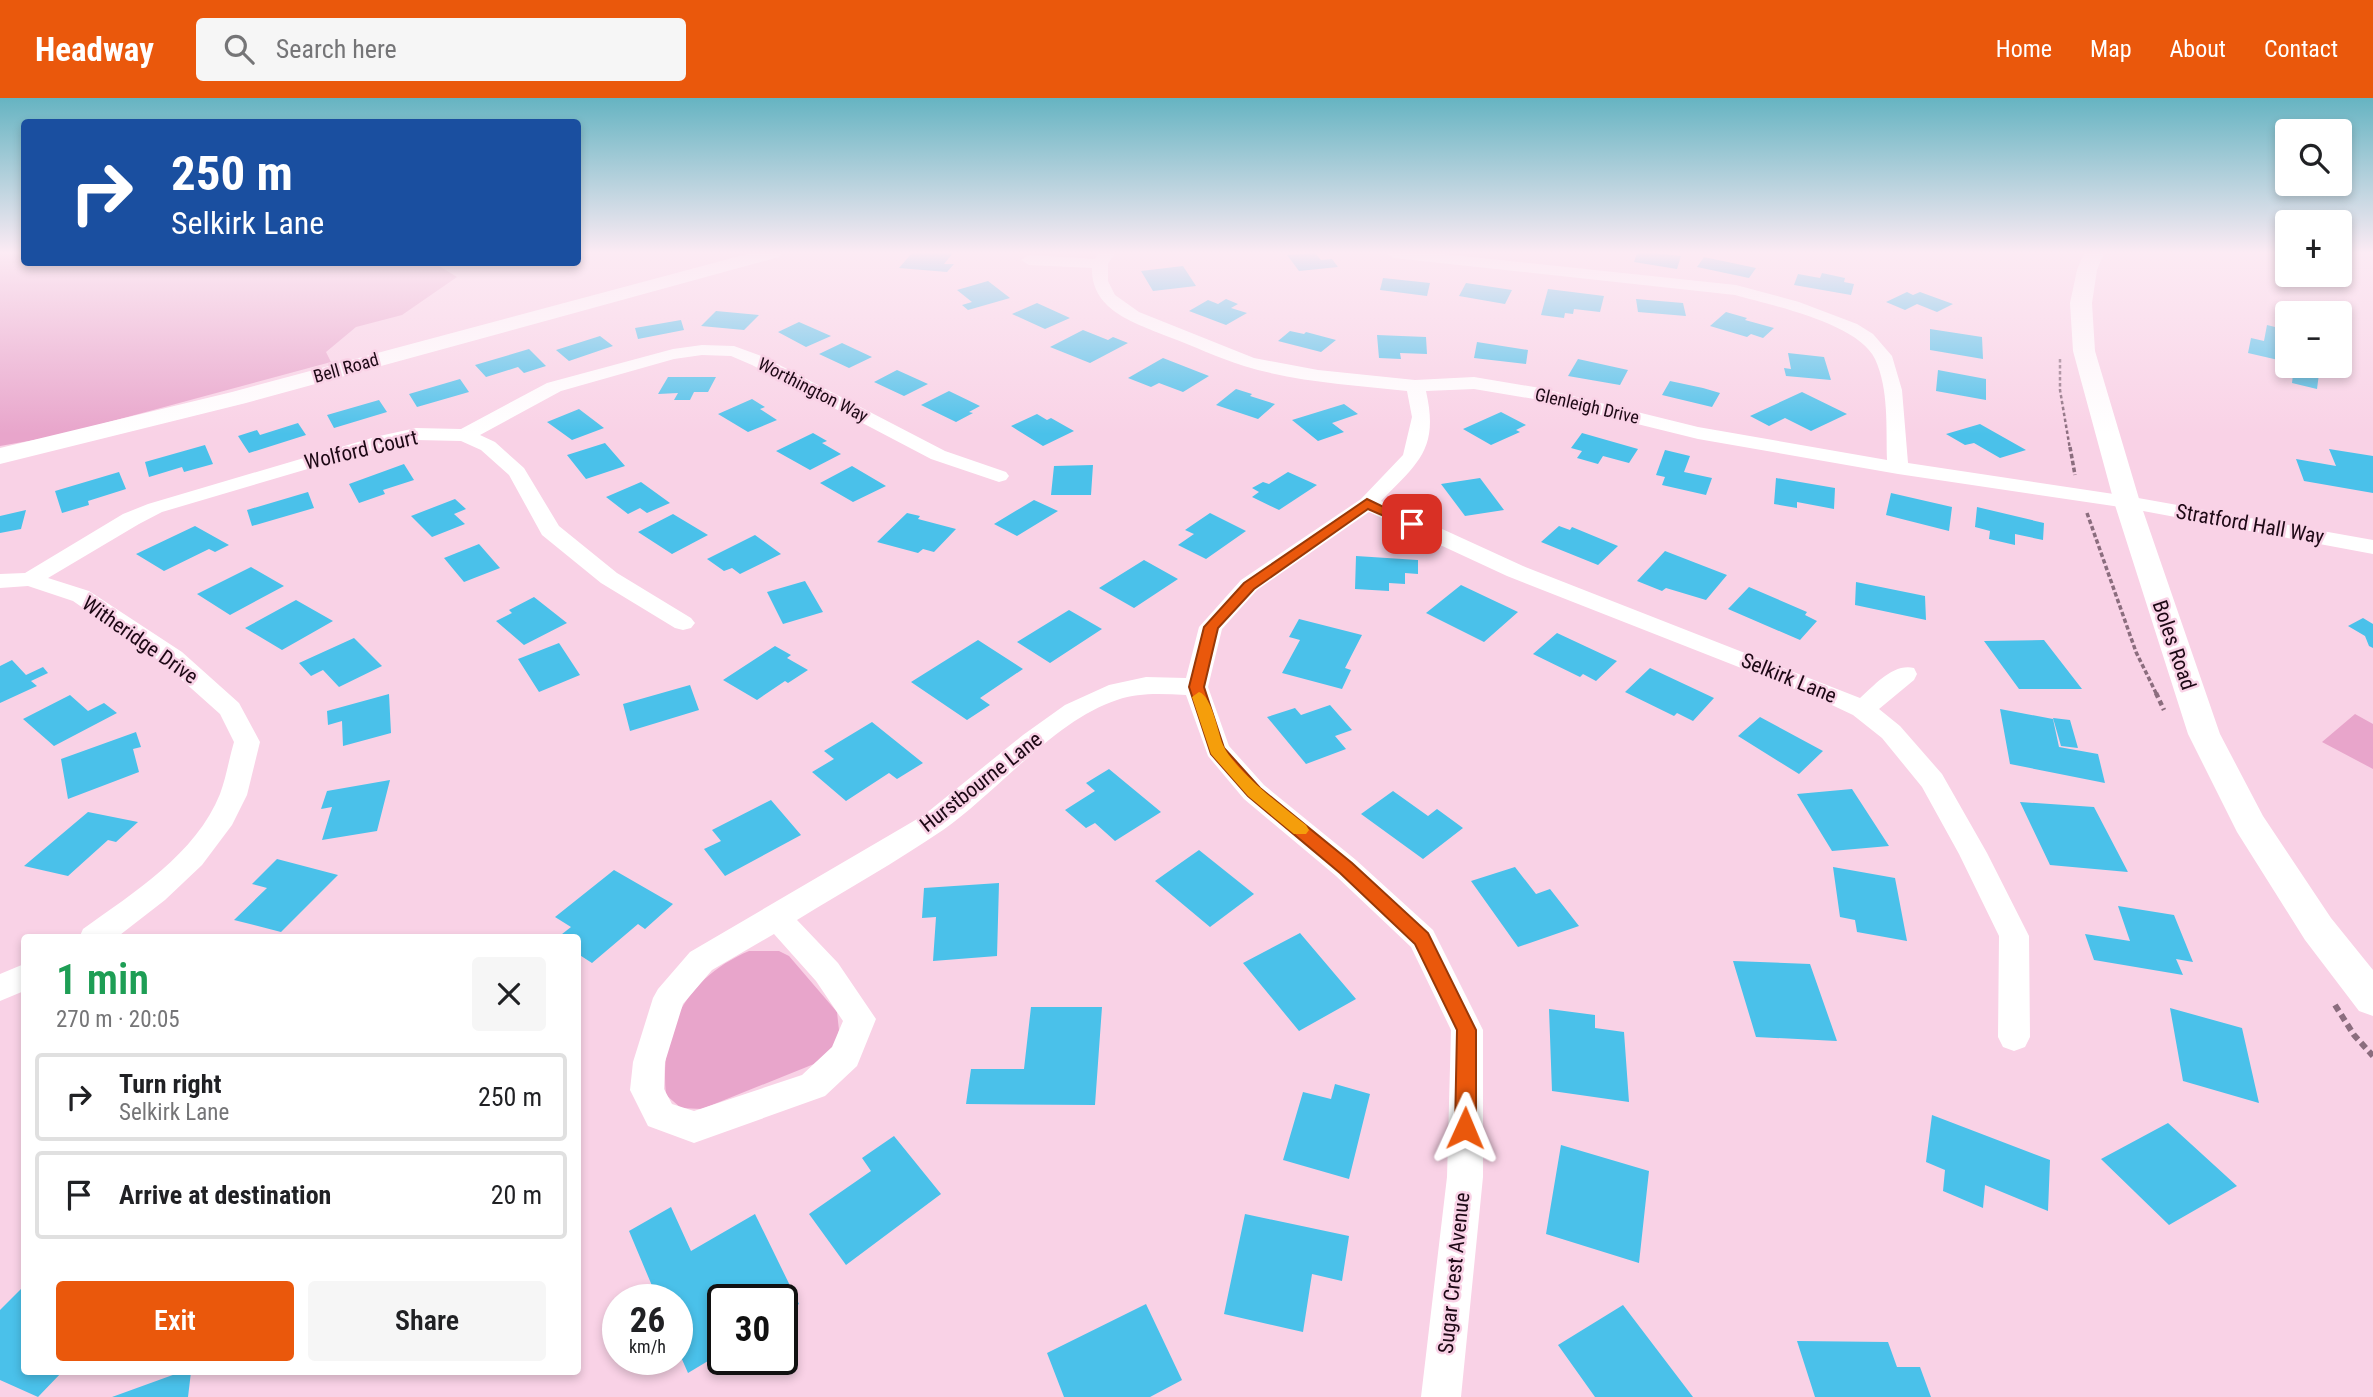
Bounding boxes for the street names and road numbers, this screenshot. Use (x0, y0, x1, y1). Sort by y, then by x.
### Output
street label: Bell Road (311, 348, 381, 387)
street label: Worthington Way (755, 353, 872, 427)
street label: Glenleigh Drive (1533, 383, 1641, 428)
street label: Wolford Court (302, 425, 420, 475)
street label: Stratford Hall Way (2174, 499, 2326, 549)
street label: Witheridge Drive (78, 591, 203, 689)
street label: Boles Road (2147, 597, 2201, 693)
street label: Selkirk Lane (1738, 648, 1840, 708)
street label: Hurstbourne Lane (915, 727, 1047, 837)
street label: Sugar Crest Avenue (1434, 1191, 1474, 1355)

